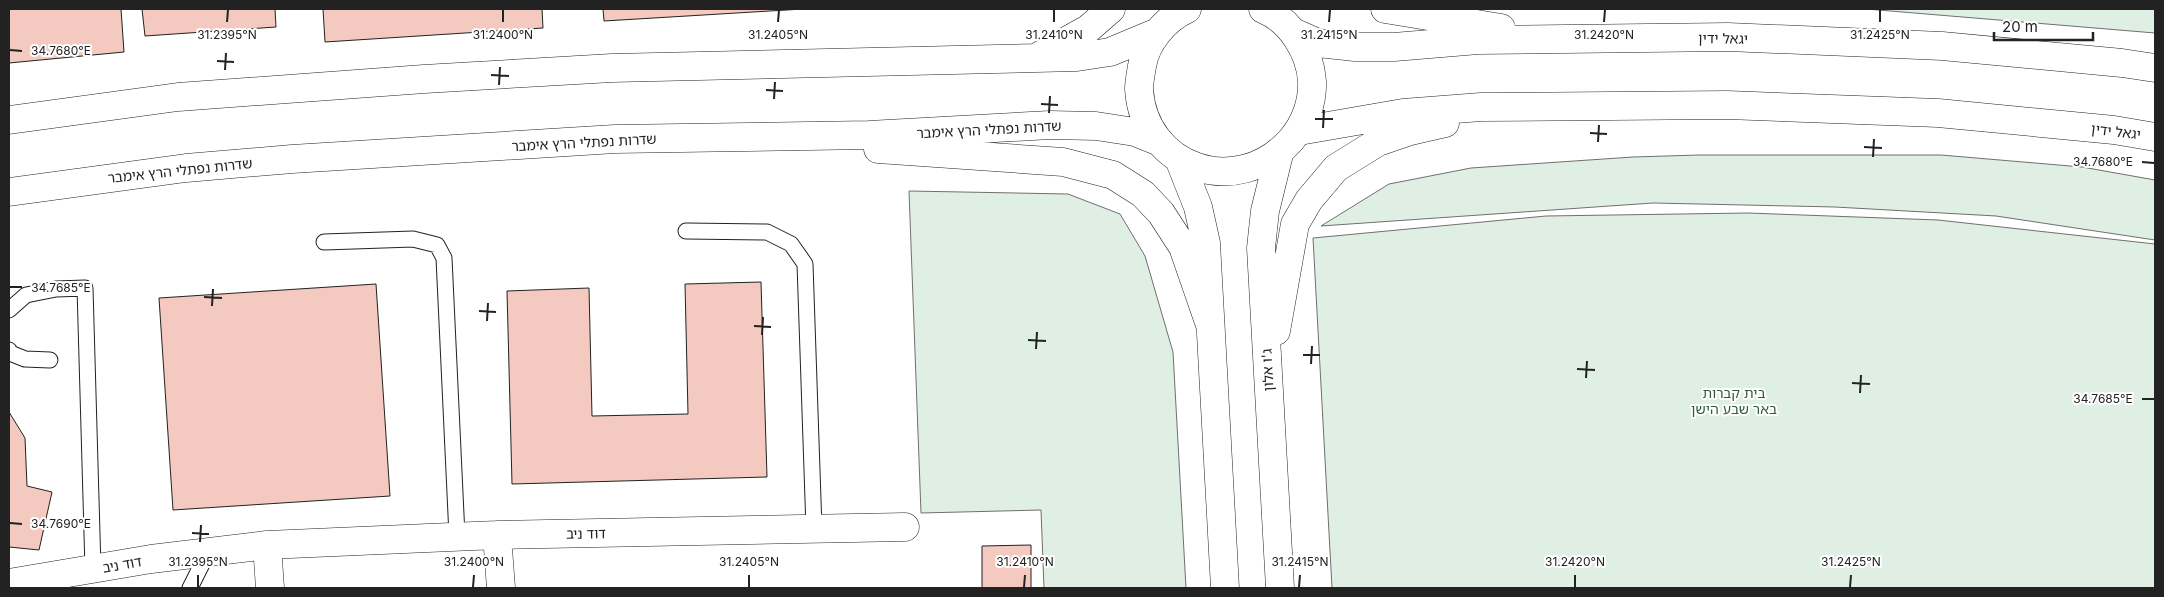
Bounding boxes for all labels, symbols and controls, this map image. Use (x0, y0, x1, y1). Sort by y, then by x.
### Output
scale bar (1994, 10, 2093, 42)
text: 20 m (2002, 17, 2038, 36)
text: 31.2395°N (197, 27, 257, 42)
text: 31.2400°N (473, 27, 533, 42)
text: 31.2405°N (748, 27, 808, 42)
text: 31.2410°N (1025, 27, 1083, 42)
text: 31.2415°N (1300, 27, 1358, 42)
text: 31.2420°N (1574, 27, 1634, 42)
text: 31.2425°N (1850, 27, 1910, 42)
street label: יגאל ידין (1698, 29, 1748, 47)
text: 34.7680°E (31, 43, 91, 58)
street label: שדרות נפתלי הרץ אימבר (916, 117, 1062, 141)
street label: יגאל ידין (2090, 120, 2142, 142)
street label: שדרות נפתלי הרץ אימבר (511, 130, 657, 154)
street label: שדרות נפתלי הרץ אימבר (107, 154, 253, 186)
text: 34.7680°E (2073, 154, 2133, 169)
text: 34.7685°E (31, 280, 91, 295)
street label: ג'ו אלון (1257, 348, 1277, 392)
park label: בית קברות באר שבע הישן (1691, 384, 1777, 417)
text: 34.7685°E (2073, 391, 2133, 406)
text: 34.7690°E (31, 516, 91, 531)
street label: דוד ניב (566, 524, 606, 542)
street label: דוד ניב (101, 552, 143, 576)
text: 31.2395°N (168, 554, 228, 569)
text: 31.2400°N (444, 554, 504, 569)
text: 31.2405°N (719, 554, 779, 569)
text: 31.2410°N (996, 554, 1054, 569)
text: 31.2415°N (1271, 554, 1329, 569)
text: 31.2420°N (1545, 554, 1605, 569)
text: 31.2425°N (1821, 554, 1881, 569)

